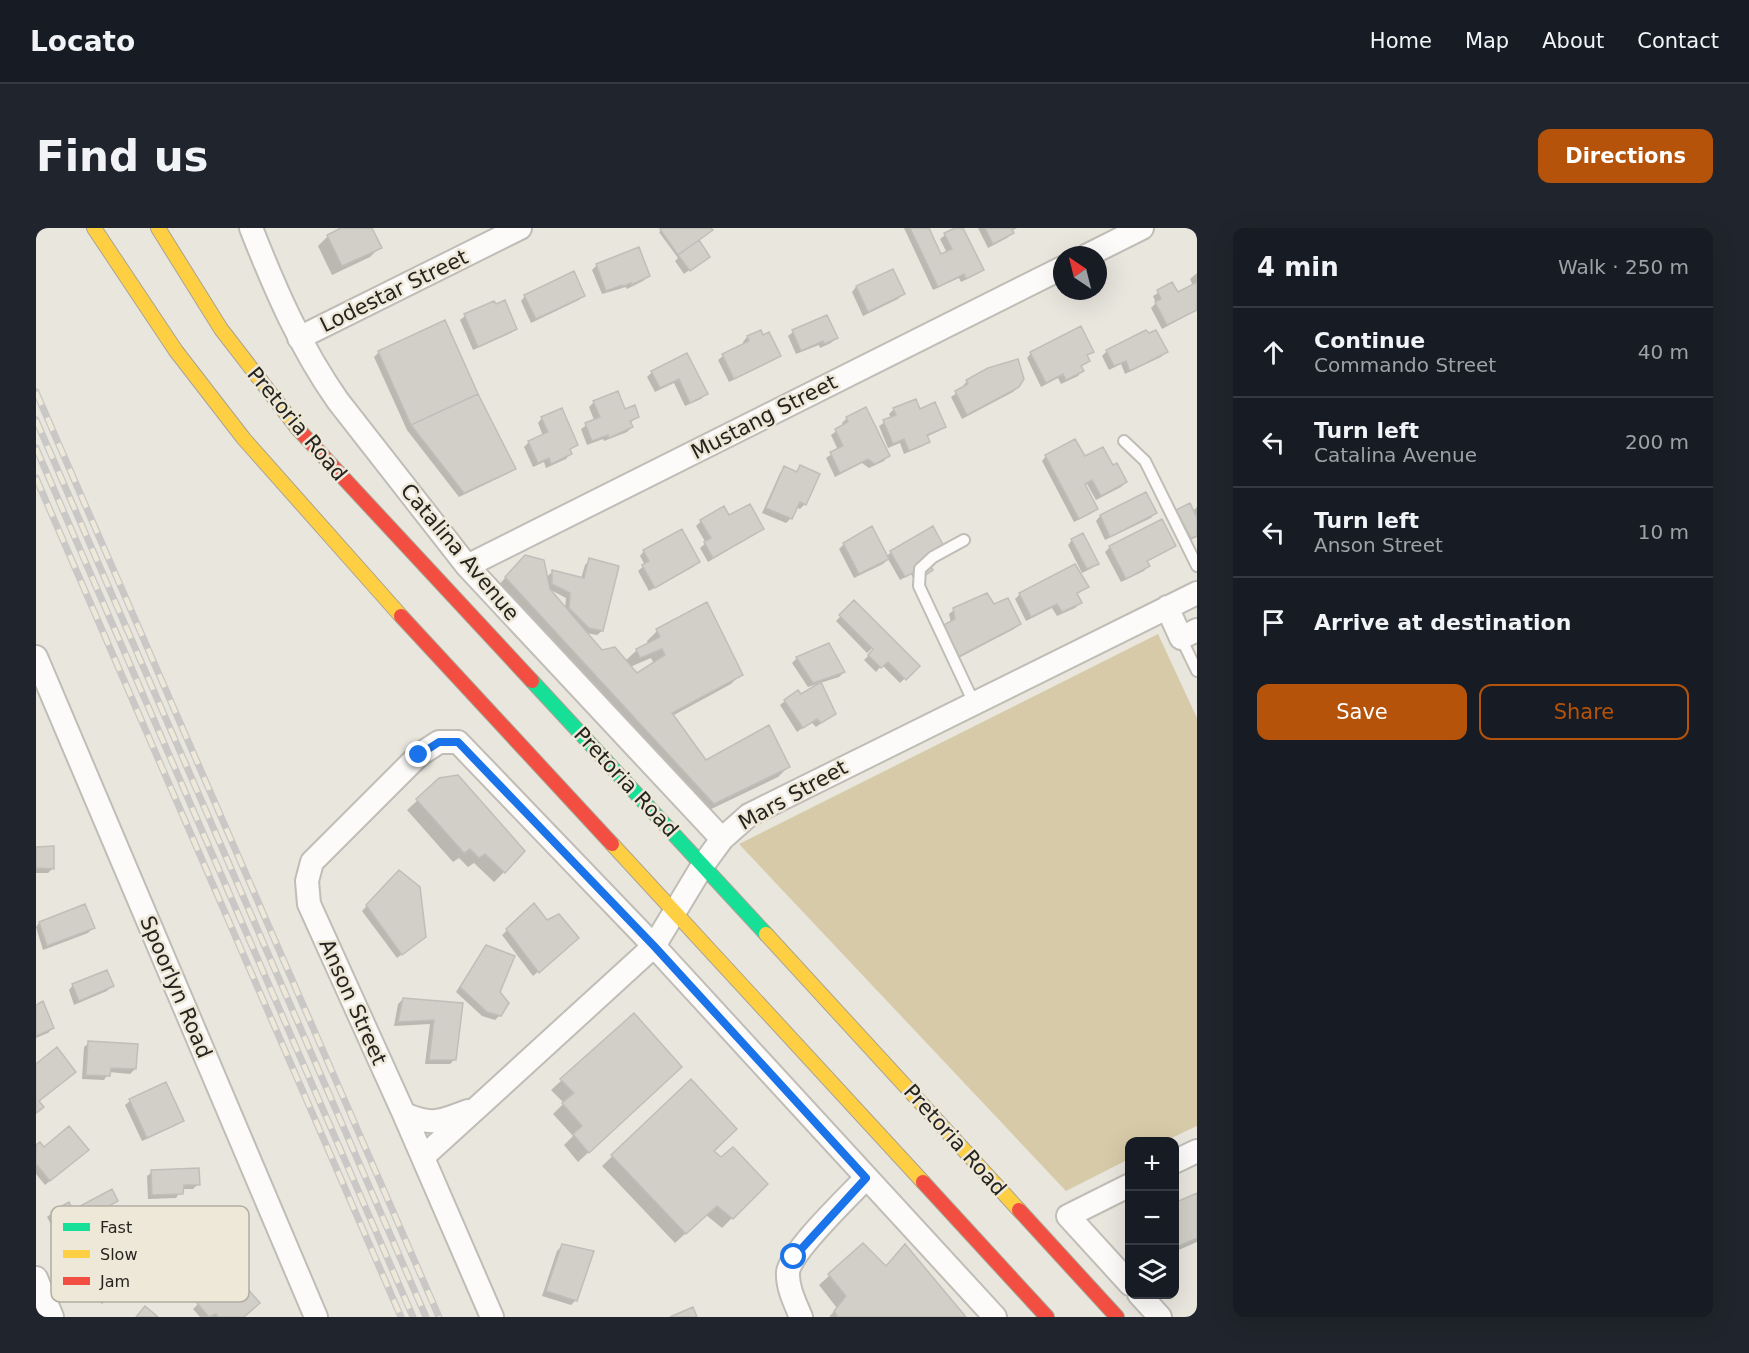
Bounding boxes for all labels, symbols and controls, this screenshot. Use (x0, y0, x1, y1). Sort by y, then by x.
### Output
text: Locato (30, 25, 135, 58)
text: Home (1370, 29, 1432, 53)
text: Map (1465, 29, 1509, 53)
text: About (1542, 29, 1604, 53)
text: Contact (1637, 29, 1719, 53)
button: Directions (1538, 129, 1713, 183)
text: Find us (36, 132, 209, 181)
street label: Lodestar Street (316, 245, 472, 337)
north arrow (1053, 246, 1107, 300)
text: 4 min (1257, 252, 1339, 282)
text: Walk · 250 m (1558, 255, 1689, 279)
text: Continue (1314, 328, 1425, 353)
icon: ahead (1257, 336, 1290, 369)
text: 40 m (1638, 340, 1689, 364)
text: Commando Street (1314, 353, 1496, 377)
street label: Pretoria Road (242, 362, 352, 486)
street label: Mustang Street (687, 370, 841, 464)
text: Turn left (1314, 418, 1419, 443)
icon: left (1257, 426, 1290, 459)
text: 200 m (1625, 430, 1689, 454)
text: Catalina Avenue (1314, 443, 1477, 467)
street label: Catalina Avenue (396, 479, 524, 625)
text: Turn left (1314, 508, 1419, 533)
icon: left (1257, 516, 1290, 549)
text: 10 m (1638, 520, 1689, 544)
text: Anson Street (1314, 533, 1443, 557)
icon: arrive (1257, 606, 1290, 639)
text: Arrive at destination (1314, 610, 1571, 635)
button: Save (1257, 684, 1467, 740)
button: Share (1479, 684, 1689, 740)
street label: Pretoria Road (569, 722, 683, 842)
route end (405, 741, 431, 767)
street label: Mars Street (734, 755, 852, 835)
street label: Spoorlyn Road (135, 912, 217, 1062)
street label: Anson Street (315, 935, 391, 1069)
street label: Pretoria Road (899, 1080, 1011, 1200)
map controls (1125, 1137, 1179, 1299)
button: + (1125, 1137, 1179, 1191)
button: − (1125, 1191, 1179, 1245)
legend (51, 1206, 249, 1302)
text: Fast (100, 1218, 132, 1237)
route start (780, 1243, 806, 1269)
text: Slow (100, 1245, 137, 1264)
button: layers (1125, 1245, 1179, 1299)
text: Jam (99, 1272, 130, 1291)

